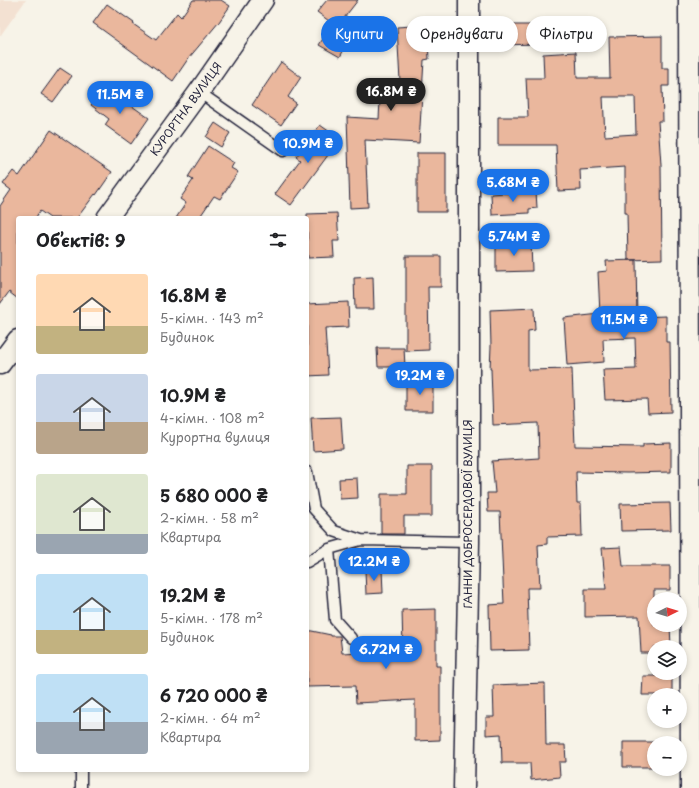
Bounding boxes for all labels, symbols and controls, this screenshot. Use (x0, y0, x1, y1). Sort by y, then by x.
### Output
chip: Купити (321, 16, 398, 52)
chip: Орендувати (406, 16, 518, 52)
chip: Фільтри (526, 16, 607, 52)
street label: КУРОРТНА ВУЛИЦЯ (146, 58, 225, 159)
pin: 16.8M ₴ (354, 78, 428, 112)
pin: 11.5M ₴ (83, 81, 157, 115)
text: 16.8M ₴ (366, 81, 416, 100)
text: 11.5M ₴ (96, 84, 144, 103)
pin: 10.9M ₴ (271, 130, 345, 164)
text: 10.9M ₴ (283, 133, 333, 152)
pin: 5.68M ₴ (476, 169, 550, 203)
text: 5.68M ₴ (486, 172, 540, 191)
pin: 5.74M ₴ (477, 223, 551, 257)
text: 5.74M ₴ (488, 226, 540, 245)
text: Об’єктів: 9 (36, 227, 125, 253)
icon: filters (267, 229, 289, 251)
text: 16.8M ₴ (160, 282, 227, 308)
icon: home (68, 290, 116, 338)
pin: 11.5M ₴ (587, 306, 661, 340)
text: 5-кімн. · 143 m² (160, 308, 264, 327)
text: 11.5M ₴ (600, 309, 648, 328)
text: Будинок (160, 327, 214, 346)
pin: 19.2M ₴ (383, 362, 457, 396)
text: 19.2M ₴ (395, 365, 445, 384)
text: 10.9M ₴ (160, 382, 226, 408)
icon: home (68, 390, 116, 438)
text: 4-кімн. · 108 m² (160, 408, 265, 427)
street label: ГАННИ ДОБРОСЕРДОВОЇ ВУЛИЦЯ (459, 419, 476, 609)
text: Курортна вулиця (160, 427, 270, 446)
text: 5 680 000 ₴ (160, 482, 268, 508)
icon: home (68, 490, 116, 538)
text: 2-кімн. · 58 m² (160, 508, 259, 527)
text: Квартира (160, 527, 221, 546)
pin: 12.2M ₴ (337, 548, 411, 582)
text: 12.2M ₴ (348, 551, 400, 570)
text: 19.2M ₴ (160, 582, 225, 608)
icon: home (68, 590, 116, 638)
north arrow (647, 592, 687, 632)
map controls (647, 592, 687, 776)
text: 5-кімн. · 178 m² (160, 608, 263, 627)
text: Будинок (160, 627, 214, 646)
pin: 6.72M ₴ (349, 636, 423, 670)
text: 6.72M ₴ (359, 639, 413, 658)
button: layers (647, 640, 687, 680)
text: 6 720 000 ₴ (160, 682, 268, 708)
button: + (647, 688, 687, 728)
icon: home (68, 690, 116, 738)
text: 2-кімн. · 64 m² (160, 708, 261, 727)
text: Квартира (160, 727, 221, 746)
button: − (647, 736, 687, 776)

